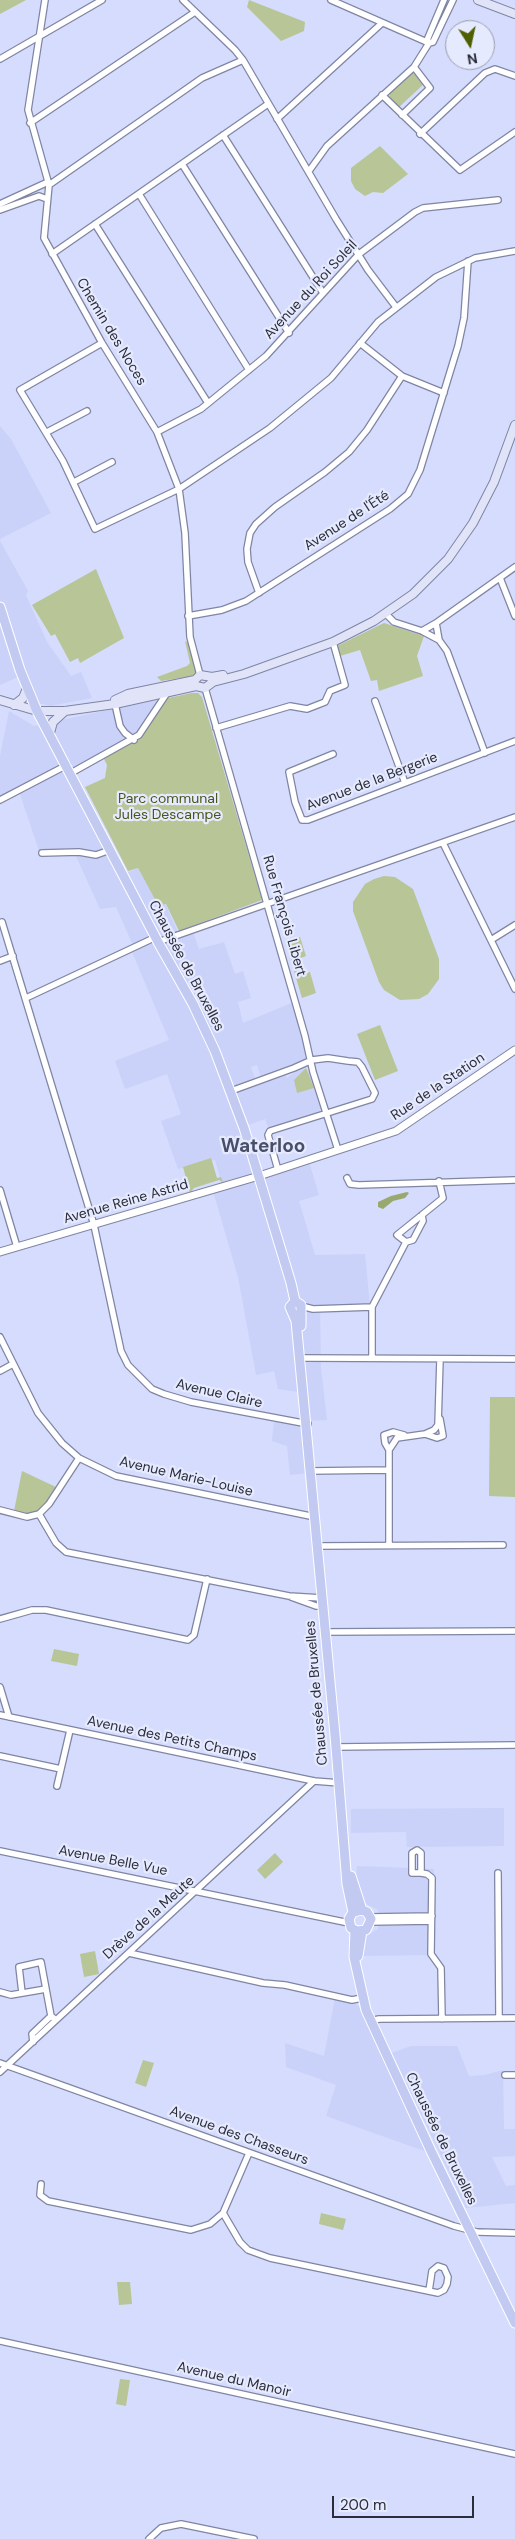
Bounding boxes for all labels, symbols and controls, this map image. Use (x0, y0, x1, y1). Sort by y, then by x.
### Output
north arrow (445, 20, 495, 70)
text: N (466, 49, 479, 69)
street label: Avenue du Roi Soleil (261, 237, 361, 343)
street label: Chemin des Noces (72, 275, 150, 389)
street label: Avenue de l'Été (301, 487, 393, 555)
street label: Avenue de la Bergerie (304, 749, 440, 815)
park label: Parc communal Jules Descampe (115, 791, 221, 824)
street label: Rue François Libert (259, 854, 309, 978)
street label: Chaussée de Bruxelles (144, 898, 228, 1034)
street label: Rue de la Station (388, 1050, 488, 1124)
district label: Waterloo (221, 1136, 305, 1158)
street label: Avenue Reine Astrid (62, 1176, 190, 1228)
street label: Avenue Claire (174, 1376, 264, 1412)
street label: Avenue Marie-Louise (118, 1453, 254, 1501)
street label: Chaussée de Bruxelles (302, 1620, 332, 1766)
street label: Avenue des Petits Champs (86, 1713, 258, 1765)
street label: Avenue Belle Vue (57, 1842, 169, 1880)
street label: Drève de la Meute (100, 1873, 198, 1963)
street label: Chaussée de Bruxelles (402, 2070, 480, 2208)
street label: Avenue des Chasseurs (167, 2103, 311, 2169)
street label: Avenue du Manoir (176, 2359, 292, 2401)
scale bar (335, 2486, 478, 2518)
text: 200 m (340, 2495, 386, 2515)

